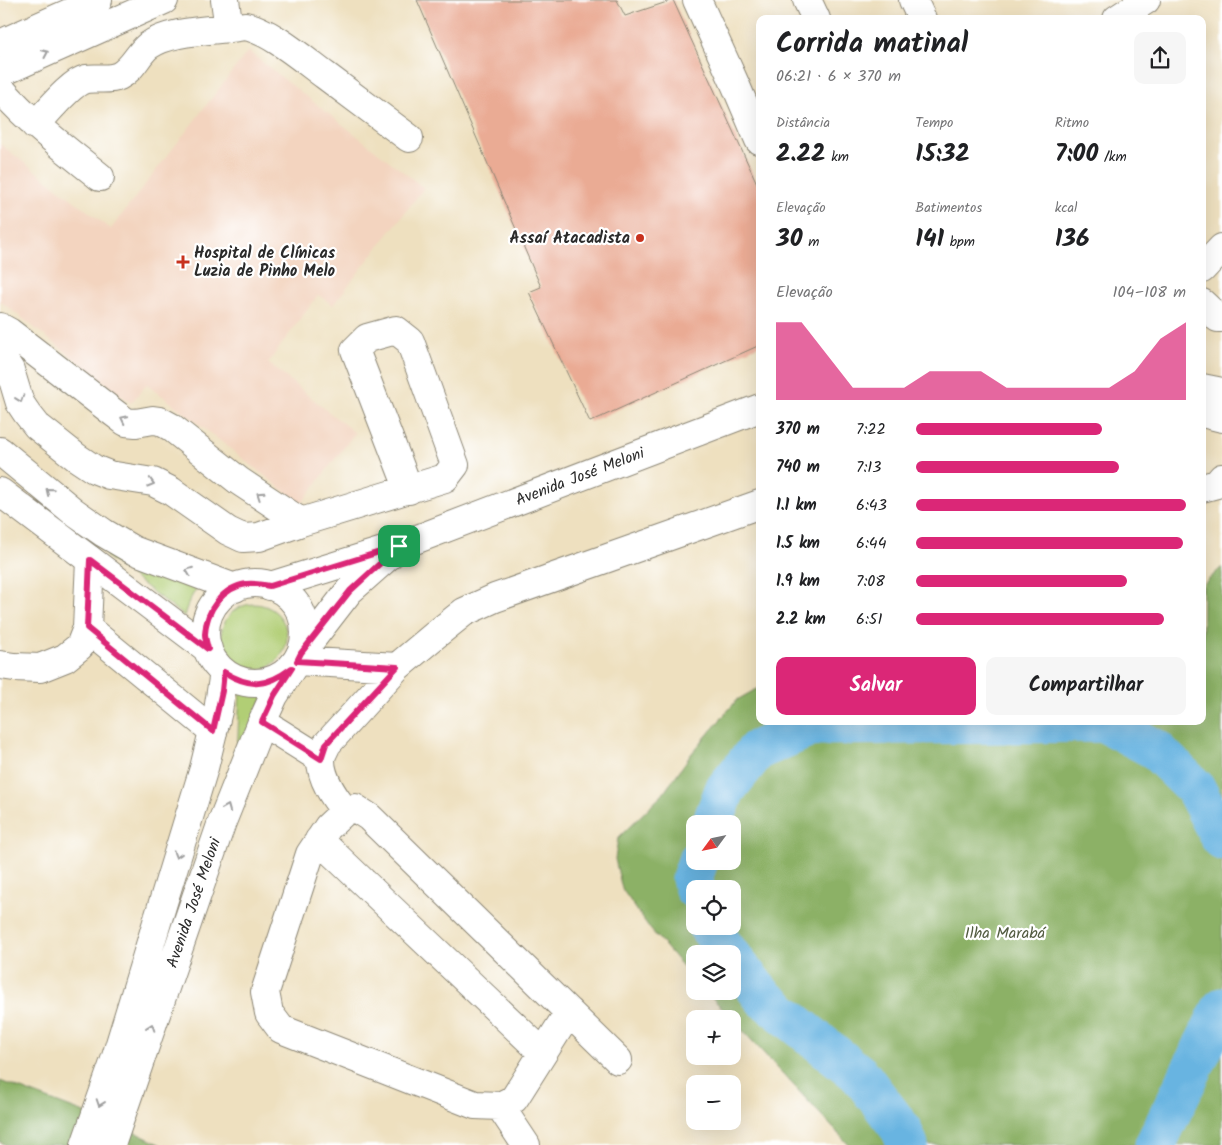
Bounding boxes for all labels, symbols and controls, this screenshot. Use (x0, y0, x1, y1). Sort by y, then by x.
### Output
text: Corrida matinal (776, 22, 968, 67)
button: share (1134, 32, 1186, 84)
one-way arrow (40, 48, 49, 59)
text: 06:21 · 6 × 370 m (776, 64, 901, 89)
text: Distância (776, 112, 830, 134)
text: Tempo (915, 112, 953, 134)
text: Ritmo (1055, 112, 1089, 134)
text: 2.22 (776, 134, 826, 174)
text: 15:32 (915, 134, 970, 174)
text: 7:00 (1055, 134, 1098, 174)
text: km (826, 146, 849, 168)
text: /km (1098, 146, 1127, 168)
text: Elevação (776, 197, 826, 219)
text: Batimentos (915, 197, 982, 219)
text: kcal (1055, 197, 1077, 219)
text: 30 (776, 219, 803, 259)
text: 141 (915, 219, 944, 259)
text: 136 (1055, 219, 1089, 259)
place label: Assaí Atacadista (509, 226, 630, 251)
text: m (803, 231, 819, 253)
text: bpm (944, 231, 975, 253)
marker: Assaí Atacadista (634, 232, 646, 244)
place label: Hospital de Clínicas Luzia de Pinho Melo (194, 241, 336, 284)
marker: Hospital de Clínicas Luzia de Pinho Melo (176, 255, 190, 269)
text: Elevação (776, 280, 833, 305)
text: 104–108 m (1113, 280, 1186, 305)
one-way arrow (14, 394, 24, 403)
one-way arrow (120, 415, 129, 425)
text: 370 m (776, 417, 820, 442)
text: 7:22 (856, 417, 886, 442)
street label: Avenida José Meloni (512, 440, 649, 513)
text: 740 m (776, 455, 820, 480)
text: 7:13 (856, 455, 881, 480)
one-way arrow (146, 477, 154, 487)
one-way arrow (46, 488, 55, 496)
one-way arrow (257, 492, 266, 501)
text: 1.1 km (776, 493, 817, 518)
text: 6:43 (856, 493, 887, 518)
pin (378, 525, 420, 567)
text: 1.5 km (776, 531, 820, 556)
text: 6:44 (856, 531, 886, 556)
icon: arrive (385, 532, 413, 560)
one-way arrow (185, 567, 194, 577)
text: 1.9 km (776, 569, 820, 594)
text: 7:08 (856, 569, 885, 594)
text: 2.2 km (776, 607, 826, 632)
text: 6:51 (856, 607, 882, 632)
button: Salvar (776, 657, 976, 715)
button: Compartilhar (986, 657, 1186, 715)
one-way arrow (221, 804, 232, 813)
north arrow (686, 815, 741, 870)
map controls (686, 815, 741, 1130)
street label: Avenida José Meloni (160, 833, 228, 971)
one-way arrow (173, 850, 183, 858)
button: locate (686, 880, 741, 935)
park label: Ilha Marabá (965, 921, 1047, 946)
button: layers (686, 945, 741, 1000)
button: + (686, 1010, 741, 1065)
one-way arrow (145, 1024, 155, 1032)
button: − (686, 1075, 741, 1130)
one-way arrow (96, 1098, 106, 1106)

